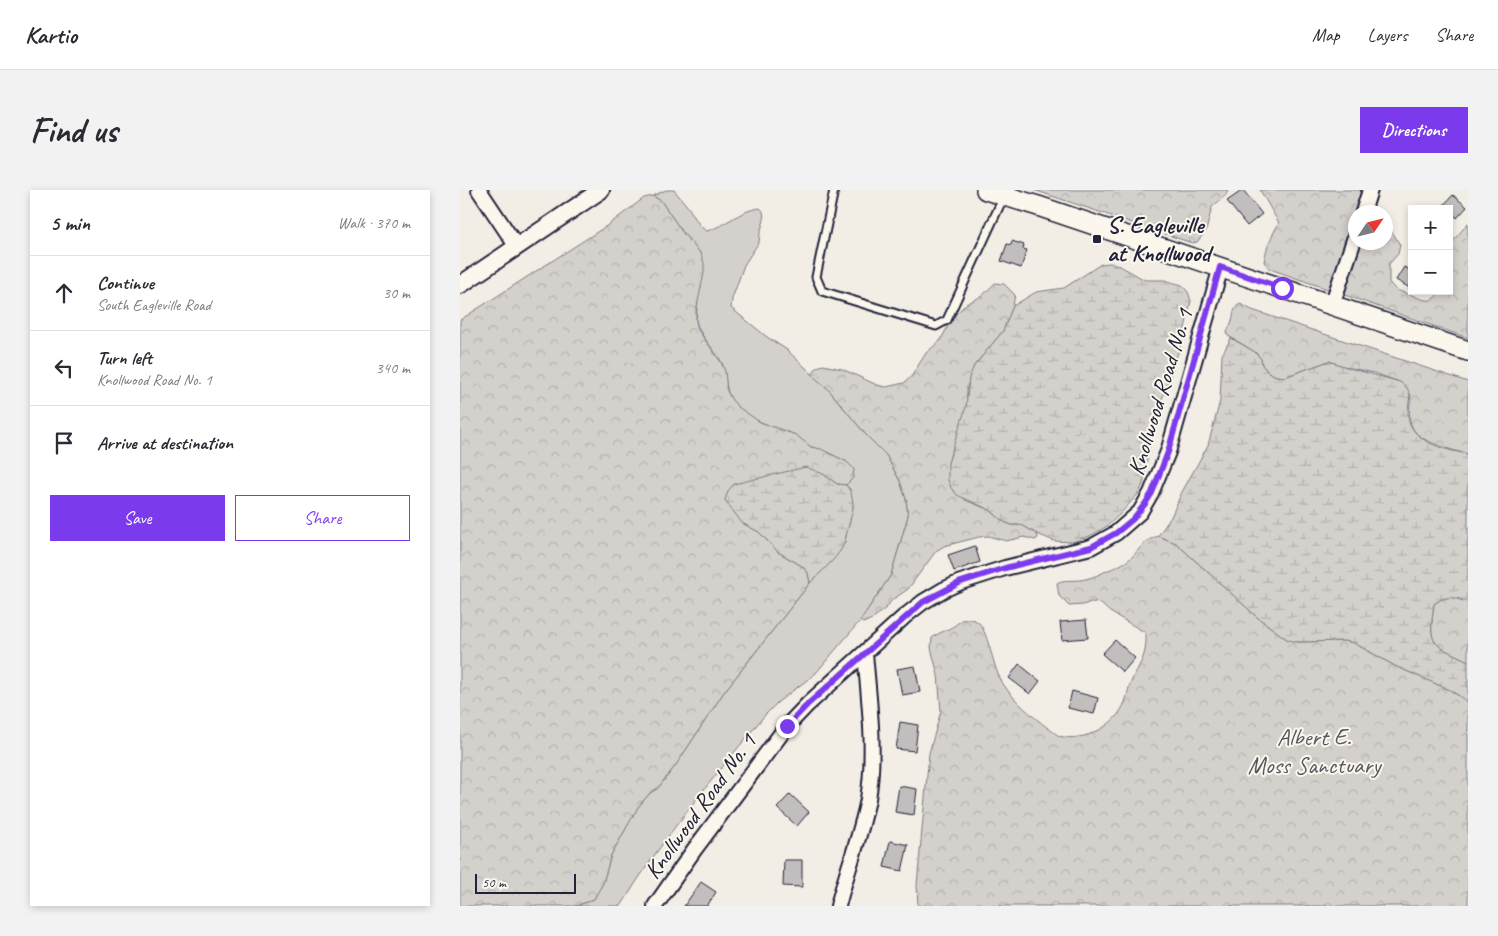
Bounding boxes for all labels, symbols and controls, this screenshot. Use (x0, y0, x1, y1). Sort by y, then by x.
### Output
text: Kartio (25, 20, 77, 50)
text: Map (1312, 24, 1340, 46)
text: Layers (1368, 24, 1407, 46)
text: Share (1435, 24, 1473, 46)
button: Directions (1360, 107, 1468, 153)
text: Find us (30, 108, 117, 153)
north arrow (1348, 205, 1393, 250)
map controls (1408, 205, 1453, 295)
button: + (1408, 205, 1453, 250)
text: 5 min (50, 210, 90, 236)
place label: S. Eagleville at Knollwood (1107, 210, 1214, 268)
text: Walk · 370 m (338, 213, 410, 233)
marker: S. Eagleville at Knollwood (1091, 233, 1103, 245)
button: − (1408, 250, 1453, 295)
text: Continue (97, 271, 154, 295)
route start (1271, 277, 1294, 300)
icon: ahead (50, 279, 78, 307)
text: 30 m (383, 283, 410, 303)
text: South Eagleville Road (97, 295, 211, 315)
street label: Knollwood Road No. 1 (1120, 304, 1200, 479)
text: Turn left (97, 346, 152, 370)
icon: left (50, 354, 78, 382)
text: 340 m (376, 358, 410, 378)
text: Knollwood Road No. 1 (97, 370, 212, 390)
icon: arrive (50, 429, 78, 457)
text: Arrive at destination (97, 431, 233, 455)
button: Save (50, 495, 225, 541)
button: Share (235, 495, 410, 541)
route end (776, 715, 799, 738)
park label: Albert E. Moss Sanctuary (1248, 722, 1382, 780)
street label: Knollwood Road No. 1 (637, 726, 763, 885)
scale bar (475, 871, 576, 894)
text: 50 m (482, 874, 506, 891)

